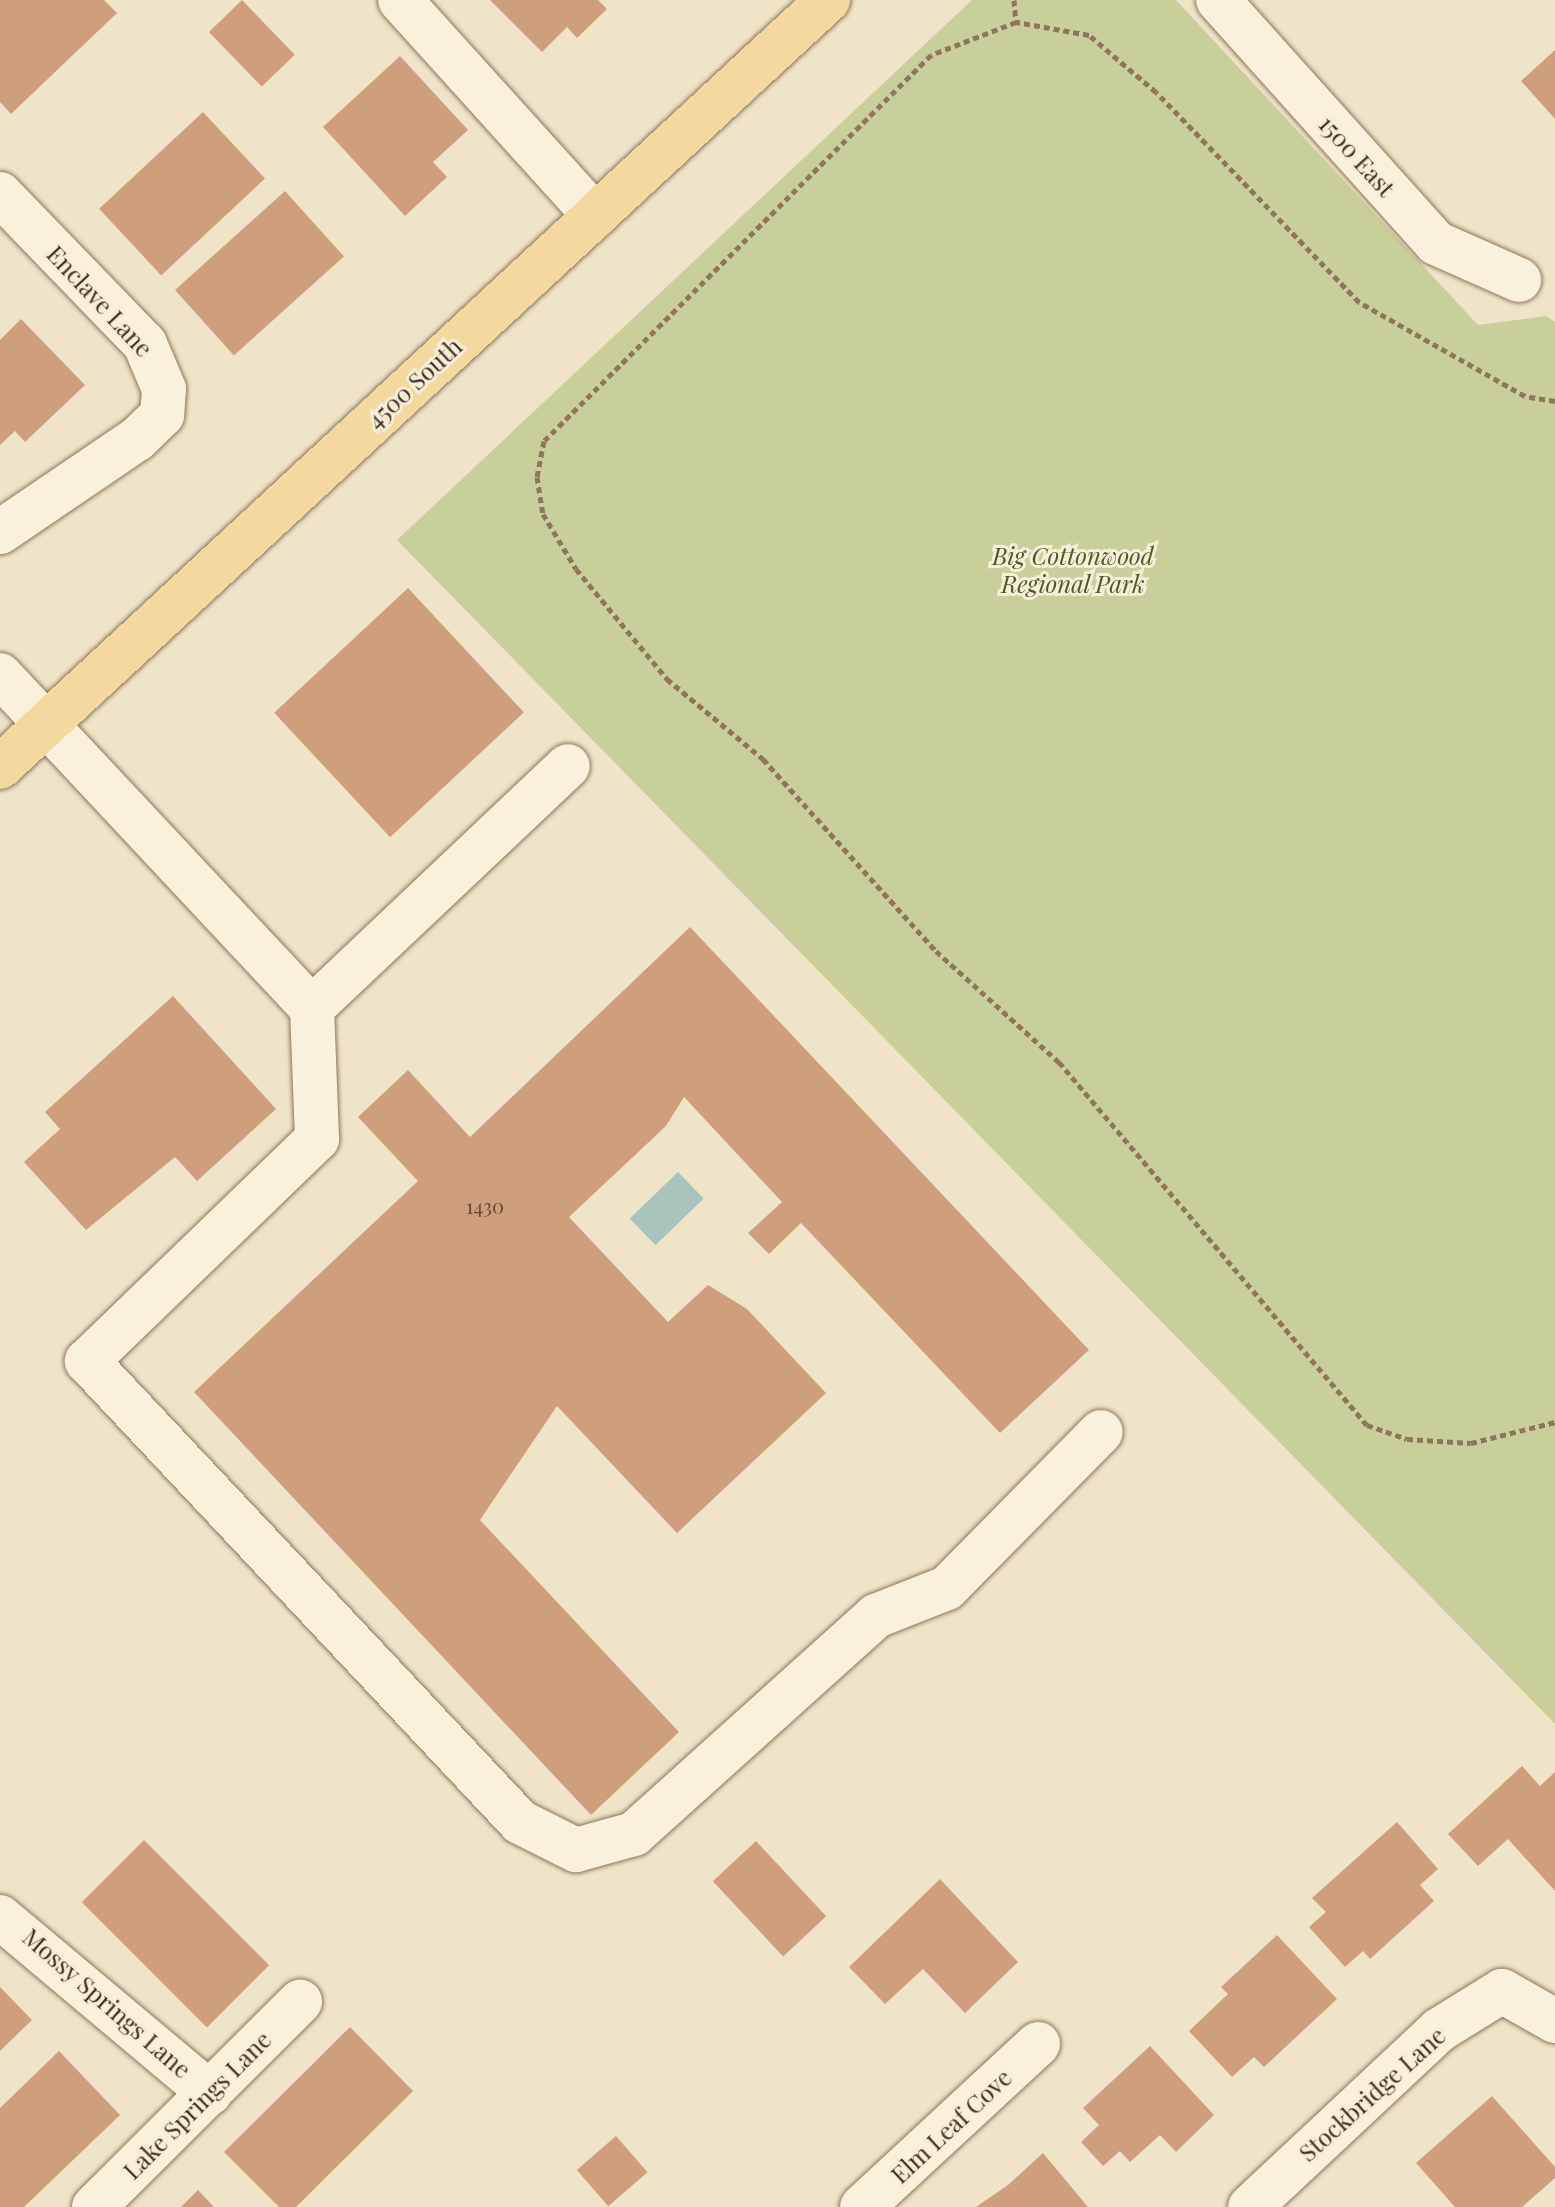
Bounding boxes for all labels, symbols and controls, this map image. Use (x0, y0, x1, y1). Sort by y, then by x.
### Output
street label: 1500 East (1313, 110, 1401, 202)
street label: Enclave Lane (41, 239, 159, 363)
street label: 4500 South (361, 332, 467, 434)
park label: Big Cottonwood Regional Park (992, 542, 1154, 598)
house number: 1430 (466, 1193, 504, 1217)
street label: Mossy Springs Lane (17, 1922, 197, 2084)
street label: Stockbridge Lane (1293, 2021, 1451, 2167)
street label: Lake Springs Lane (117, 2025, 277, 2185)
street label: Elm Leaf Cove (885, 2063, 1017, 2189)

